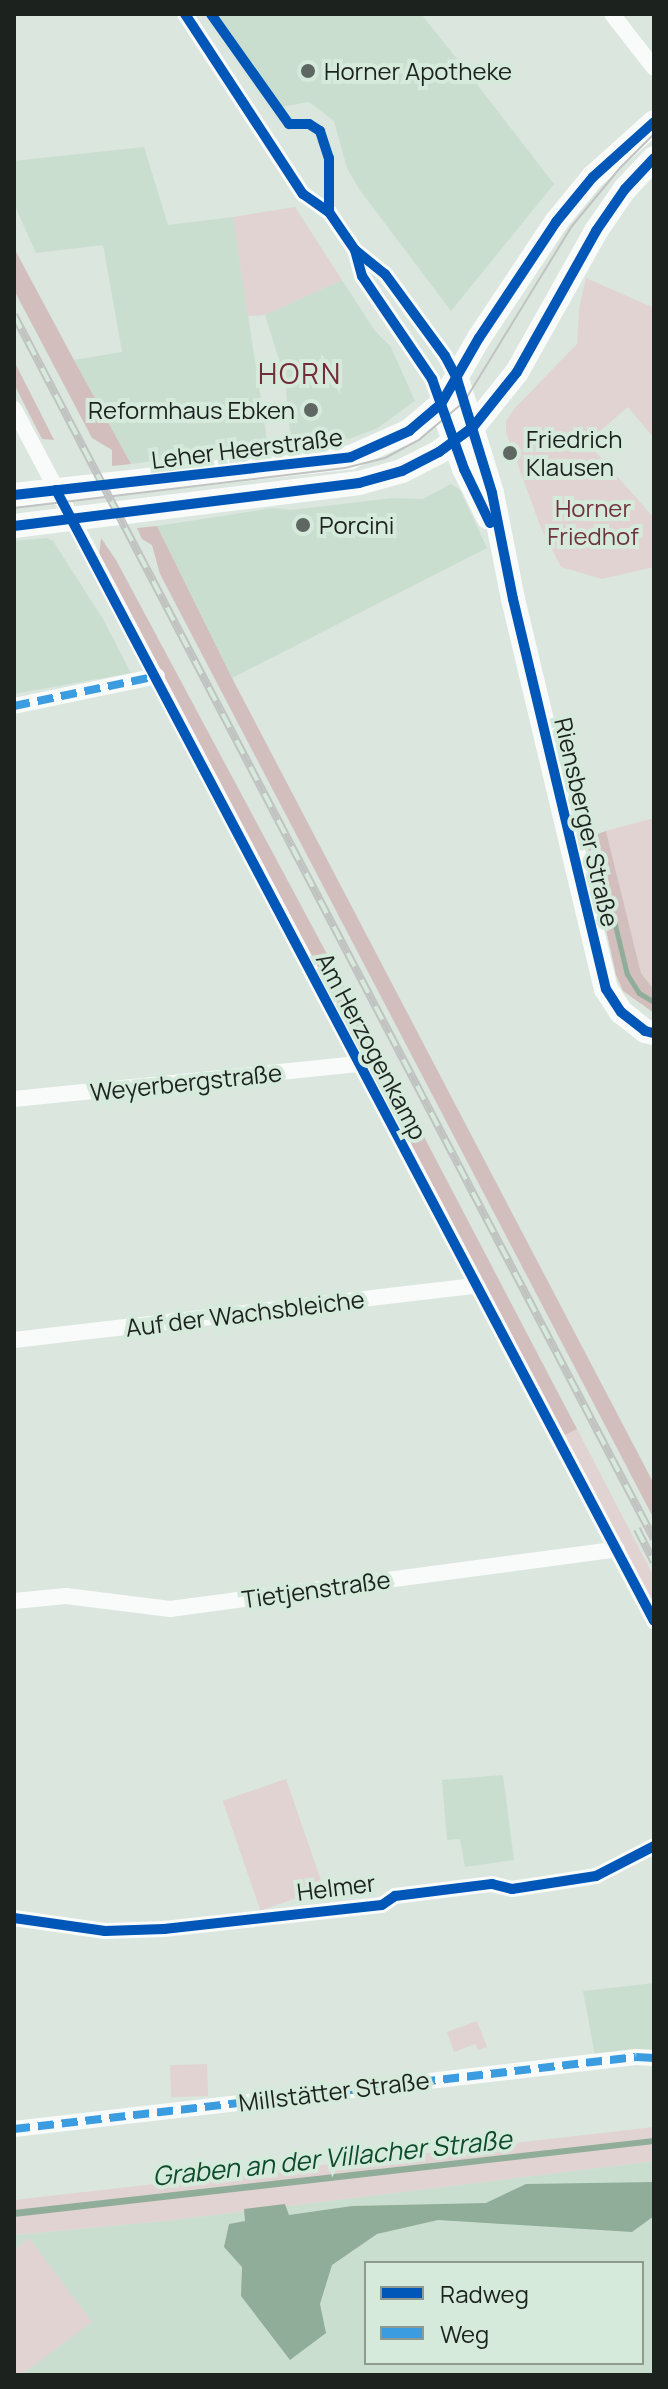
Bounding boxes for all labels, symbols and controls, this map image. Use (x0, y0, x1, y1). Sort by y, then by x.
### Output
place label: Horner Apotheke (324, 57, 512, 85)
marker: Horner Apotheke (299, 62, 317, 80)
district label: HORN (258, 356, 342, 390)
place label: Reformhaus Ebken (88, 396, 295, 424)
marker: Reformhaus Ebken (302, 401, 320, 419)
street label: Leher Heerstraße (150, 422, 344, 474)
place label: Friedrich Klausen (526, 425, 622, 481)
marker: Friedrich Klausen (501, 444, 519, 462)
park label: Horner Friedhof (547, 494, 639, 550)
place label: Porcini (319, 511, 394, 539)
marker: Porcini (294, 516, 312, 534)
street label: Riensberger Straße (549, 715, 625, 929)
street label: Am Herzogenkamp (311, 948, 433, 1144)
street label: Weyerbergstraße (89, 1058, 283, 1106)
street label: Auf der Wachsbleiche (124, 1284, 366, 1342)
street label: Tietjenstraße (240, 1564, 392, 1614)
street label: Helmer (295, 1868, 377, 1906)
street label: Millstätter Straße (237, 2065, 431, 2117)
water label: Graben an der Villacher Straße (151, 2124, 513, 2192)
legend (364, 2261, 644, 2365)
text: Radweg (440, 2277, 529, 2310)
text: Weg (440, 2317, 489, 2350)

